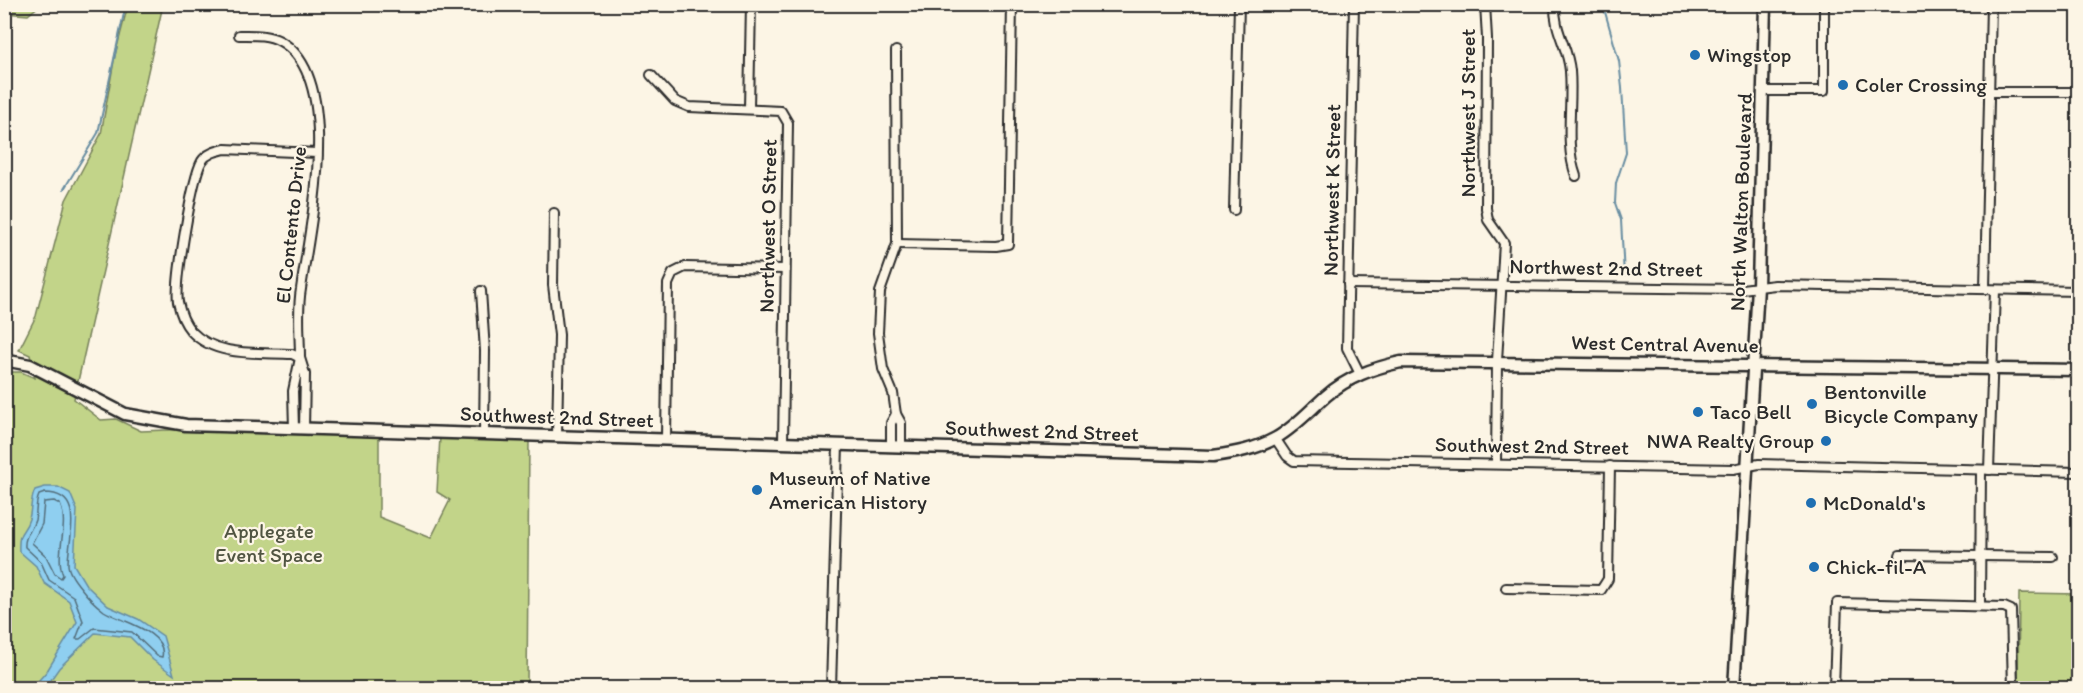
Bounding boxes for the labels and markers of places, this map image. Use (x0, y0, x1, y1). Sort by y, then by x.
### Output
place label: Wingstop (1707, 42, 1791, 67)
marker: Wingstop (1688, 48, 1702, 62)
place label: Coler Crossing (1855, 72, 1987, 97)
marker: Coler Crossing (1836, 78, 1850, 92)
place label: Bentonville Bicycle Company (1824, 379, 1978, 428)
marker: Bentonville Bicycle Company (1805, 397, 1819, 411)
place label: Taco Bell (1710, 399, 1791, 424)
marker: Taco Bell (1691, 405, 1705, 419)
place label: NWA Realty Group (1647, 428, 1814, 453)
marker: NWA Realty Group (1819, 434, 1833, 448)
place label: Museum of Native American History (769, 465, 931, 514)
marker: Museum of Native American History (750, 483, 764, 497)
place label: McDonald's (1823, 490, 1926, 515)
marker: McDonald's (1804, 496, 1818, 510)
place label: Chick-fil-A (1826, 554, 1927, 579)
marker: Chick-fil-A (1807, 560, 1821, 574)

